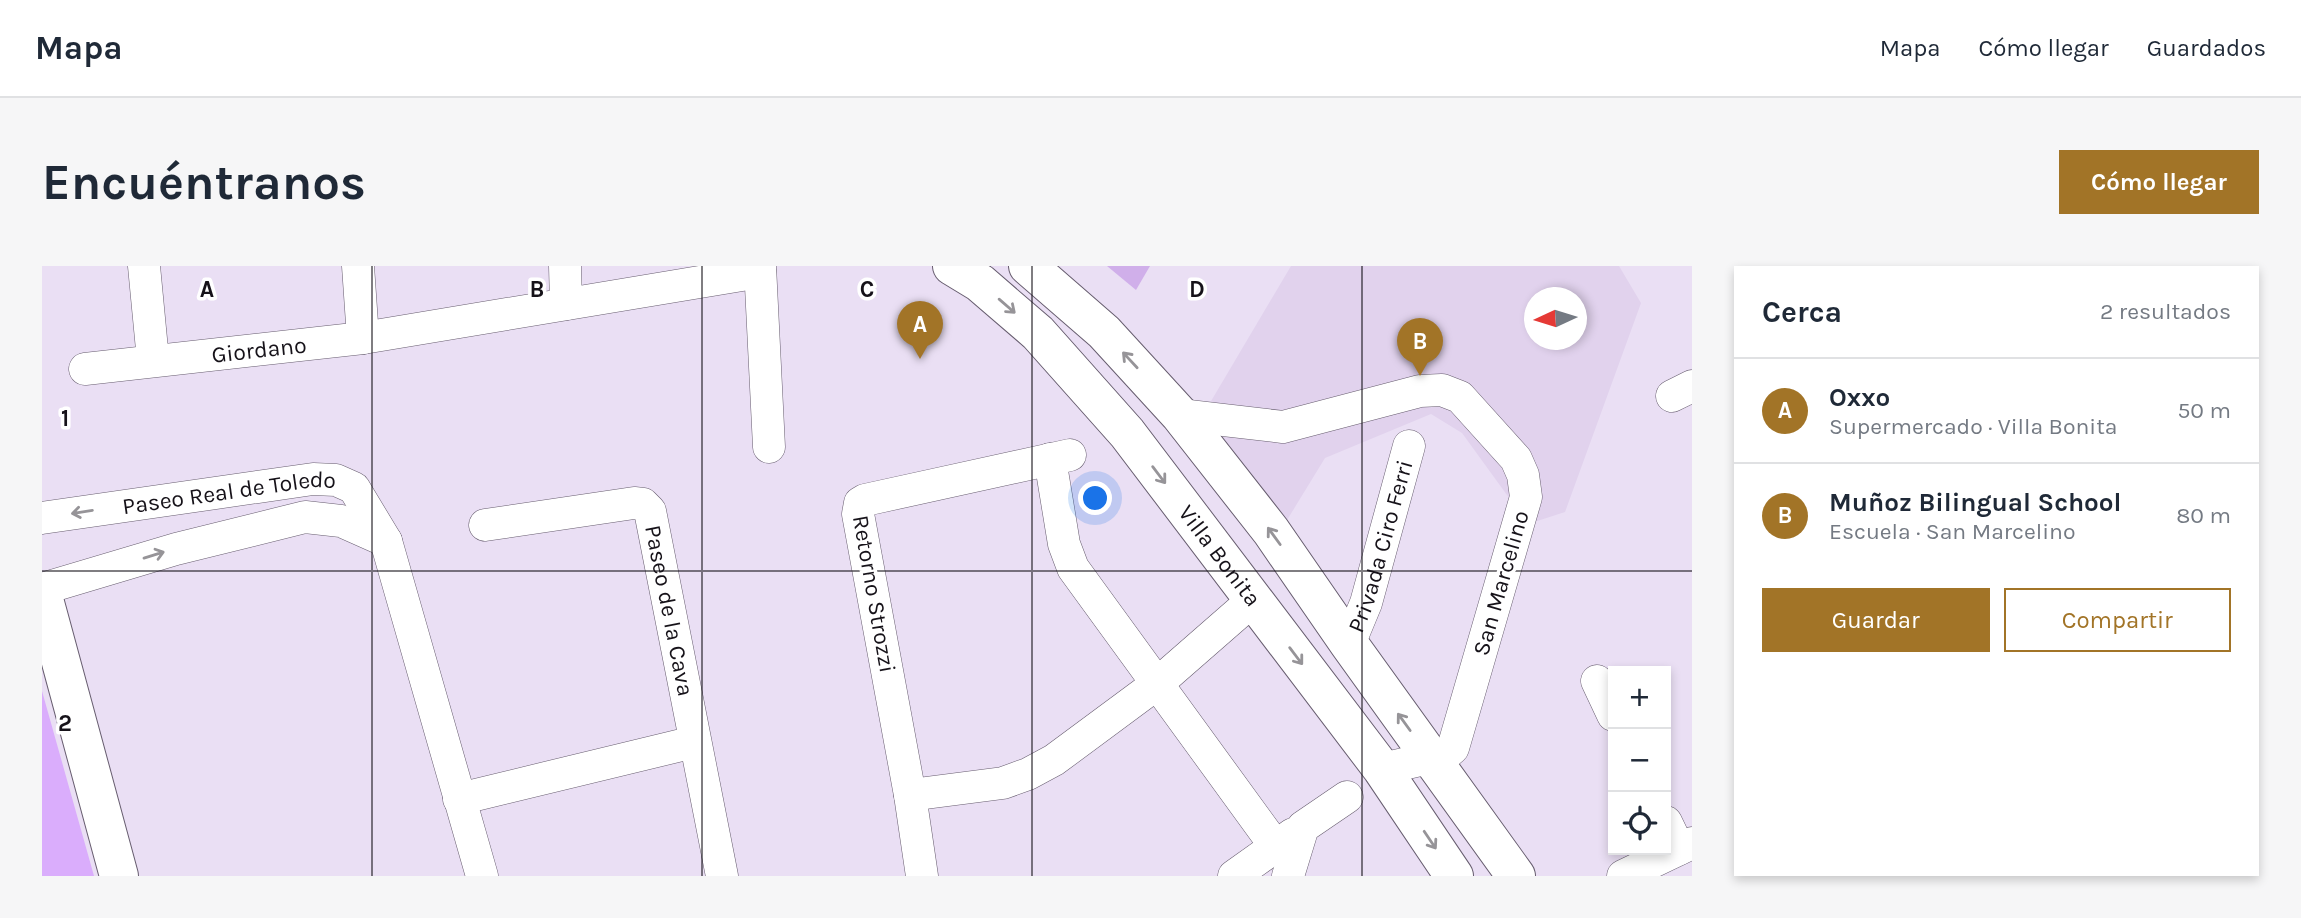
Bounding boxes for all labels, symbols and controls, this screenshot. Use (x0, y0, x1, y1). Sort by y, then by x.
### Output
text: Mapa (35, 29, 123, 67)
text: Mapa (1880, 34, 1940, 62)
text: Cómo llegar (1978, 34, 2109, 62)
text: Guardados (2147, 34, 2266, 62)
button: Cómo llegar (2059, 150, 2259, 214)
text: Encuéntranos (42, 154, 366, 211)
text: A (200, 276, 214, 303)
text: B (530, 276, 544, 303)
text: C (860, 276, 874, 303)
text: D (1189, 276, 1205, 303)
north arrow (1524, 287, 1587, 350)
text: Cerca (1762, 294, 1842, 330)
one-way arrow (998, 298, 1016, 314)
text: 2 resultados (2100, 298, 2231, 325)
pin: A (897, 301, 943, 359)
pin: B (1397, 318, 1443, 376)
street label: Giordano (210, 331, 308, 368)
one-way arrow (1121, 352, 1138, 369)
text: Oxxo (1829, 382, 1890, 413)
text: A (1778, 397, 1792, 424)
text: 50 m (2177, 397, 2231, 424)
text: 1 (61, 405, 69, 432)
text: Supermercado · Villa Bonita (1829, 413, 2118, 440)
street label: Privada Ciro Ferri (1342, 457, 1418, 636)
street label: Paseo Real de Toledo (120, 465, 337, 520)
one-way arrow (1151, 465, 1166, 484)
your location (1078, 481, 1112, 515)
text: Muñoz Bilingual School (1829, 487, 2121, 518)
street label: Villa Bonita (1173, 500, 1267, 611)
text: B (1778, 502, 1792, 529)
text: 80 m (2176, 502, 2231, 529)
one-way arrow (71, 505, 94, 518)
street label: San Marcelino (1467, 507, 1535, 659)
street label: Retorno Strozzi (847, 513, 901, 675)
text: Escuela · San Marcelino (1829, 518, 2076, 545)
street label: Paseo de la Cava (640, 523, 700, 698)
one-way arrow (1266, 527, 1281, 546)
one-way arrow (143, 548, 165, 561)
button: Guardar (1762, 588, 1990, 652)
button: Compartir (2004, 588, 2231, 652)
one-way arrow (1289, 647, 1304, 665)
map controls (1608, 666, 1671, 855)
button: + (1608, 666, 1671, 729)
text: 2 (58, 710, 72, 737)
one-way arrow (1397, 713, 1412, 732)
button: − (1608, 729, 1671, 792)
button: locate (1608, 792, 1671, 855)
one-way arrow (1423, 830, 1437, 850)

